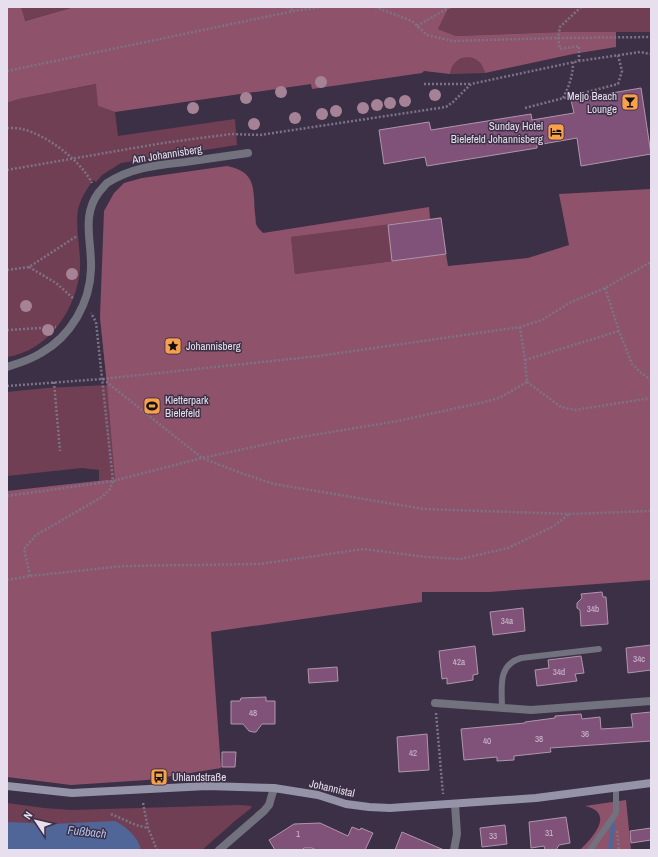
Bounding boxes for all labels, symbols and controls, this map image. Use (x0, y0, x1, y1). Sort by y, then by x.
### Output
place label: Me|jo Beach Lounge (567, 89, 617, 116)
bar icon: Me|jo Beach Lounge (620, 92, 640, 112)
place label: Sunday Hotel Bielefeld Johannisberg (451, 119, 543, 146)
hotel icon: Sunday Hotel Bielefeld Johannisberg (546, 122, 566, 142)
street label: Am Johannisberg (130, 142, 203, 167)
place icon: Johannisberg (163, 336, 183, 356)
place label: Johannisberg (186, 339, 241, 353)
place label: Kletterpark Bielefeld (165, 393, 209, 420)
sports icon: Kletterpark Bielefeld (142, 396, 162, 416)
house number: 34b (587, 603, 599, 615)
house number: 34a (501, 615, 513, 627)
house number: 34c (633, 653, 645, 665)
house number: 42a (453, 656, 465, 668)
house number: 34d (553, 666, 565, 678)
house number: 48 (249, 707, 257, 719)
house number: 36 (581, 728, 589, 740)
house number: 38 (535, 733, 543, 745)
house number: 40 (483, 735, 491, 747)
house number: 42 (409, 747, 417, 759)
bus stop icon: Uhlandstraße (149, 767, 169, 787)
place label: Uhlandstraße (172, 770, 226, 784)
street label: Johannistal (308, 776, 356, 800)
north arrow (16, 801, 56, 841)
text: N (20, 809, 35, 822)
water label: Fußbach (67, 822, 107, 842)
house number: 31 (545, 827, 553, 839)
house number: 1 (296, 828, 300, 840)
house number: 33 (489, 830, 497, 842)

